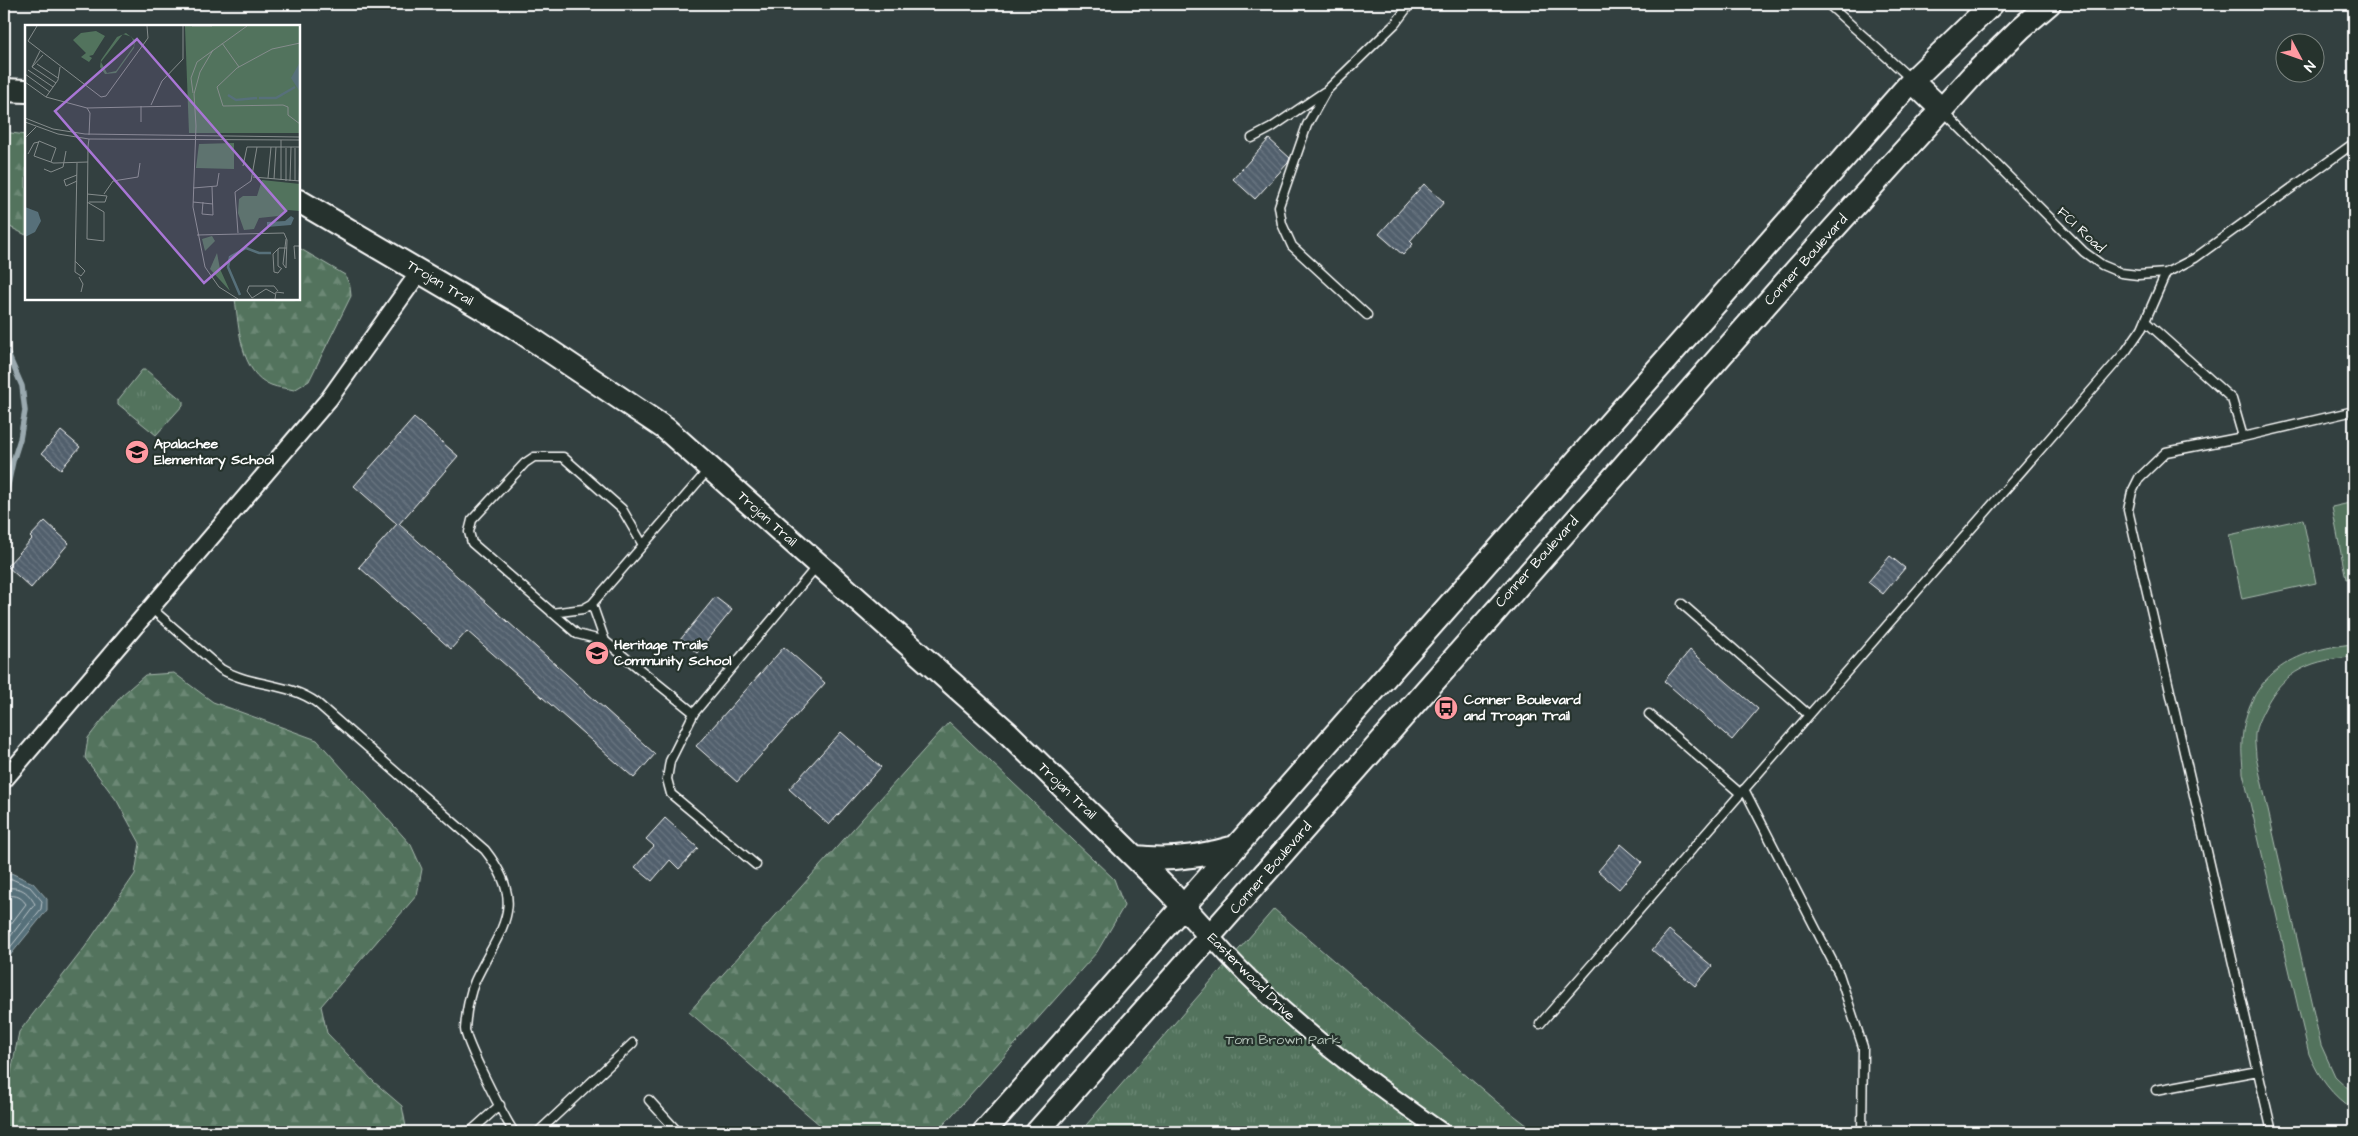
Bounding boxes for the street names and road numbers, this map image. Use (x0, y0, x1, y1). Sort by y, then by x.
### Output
street label: FCI Road (2052, 202, 2110, 258)
street label: Conner Boulevard (1760, 210, 1852, 310)
street label: Trojan Trail (403, 255, 477, 311)
street label: Trojan Trail (733, 487, 801, 551)
street label: Conner Boulevard (1491, 512, 1583, 612)
street label: Trojan Trail (1033, 758, 1101, 824)
street label: Conner Boulevard (1225, 817, 1317, 919)
street label: Easterwood Drive (1203, 929, 1300, 1026)

